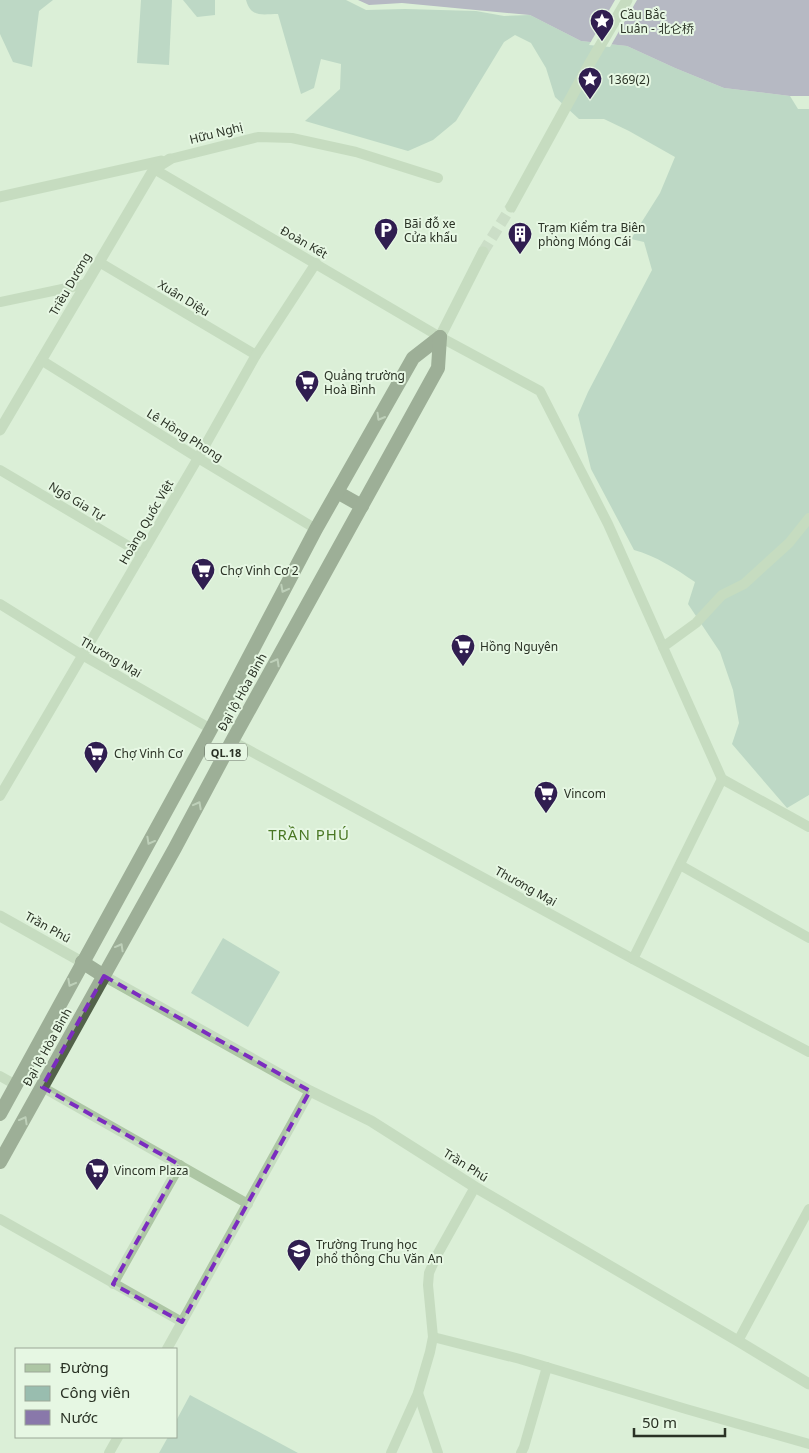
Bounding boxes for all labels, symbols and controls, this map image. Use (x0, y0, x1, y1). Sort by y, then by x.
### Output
place label: Cầu Bắc Luân - 北仑桥 (620, 6, 694, 37)
place icon: Cầu Bắc Luân - 北仑桥 (589, 8, 615, 42)
place icon: 1369(2) (577, 66, 603, 100)
place label: 1369(2) (608, 71, 650, 88)
street label: Hữu Nghị (187, 118, 245, 148)
place label: Bãi đỗ xe Cửa khẩu (404, 215, 458, 246)
parking icon: Bãi đỗ xe Cửa khẩu (373, 217, 399, 251)
place label: Trạm Kiểm tra Biên phòng Móng Cái (538, 219, 645, 250)
building icon: Trạm Kiểm tra Biên phòng Móng Cái (507, 221, 533, 255)
street label: Đoàn Kết (277, 222, 331, 263)
street label: Triều Dương (45, 249, 95, 319)
street label: Xuân Diệu (155, 276, 213, 320)
place label: Quảng trường Hoà Bình (324, 367, 405, 398)
supermarket icon: Quảng trường Hoà Bình (294, 369, 320, 403)
street label: Lê Hồng Phong (144, 405, 226, 465)
one-way arrow (376, 411, 386, 420)
street label: Hoàng Quốc Việt (115, 476, 177, 567)
street label: Ngô Gia Tự (46, 478, 109, 525)
supermarket icon: Chợ Vinh Cơ 2 (190, 557, 216, 591)
place label: Chợ Vinh Cơ 2 (220, 562, 299, 579)
one-way arrow (280, 584, 290, 593)
street label: Thương Mại (77, 633, 145, 681)
supermarket icon: Hồng Nguyên (450, 633, 476, 667)
place label: Hồng Nguyên (480, 638, 558, 655)
street label: Đại lộ Hòa Bình (213, 650, 271, 734)
one-way arrow (269, 658, 279, 667)
supermarket icon: Chợ Vinh Cơ (83, 740, 109, 774)
road number: QL.18 (205, 744, 247, 760)
place label: Chợ Vinh Cơ (114, 745, 183, 762)
supermarket icon: Vincom (533, 780, 559, 814)
place label: Vincom (564, 785, 606, 802)
one-way arrow (192, 801, 202, 810)
district label: TRẦN PHÚ (268, 824, 350, 844)
one-way arrow (146, 835, 156, 844)
street label: Thương Mại (492, 862, 560, 910)
street label: Trần Phú (22, 907, 74, 947)
one-way arrow (114, 944, 124, 953)
one-way arrow (67, 978, 77, 987)
street label: Đại lộ Hòa Bình (18, 1005, 76, 1089)
one-way arrow (18, 1116, 28, 1125)
street label: Trần Phú (440, 1145, 492, 1185)
supermarket icon: Vincom Plaza (84, 1157, 110, 1191)
place label: Vincom Plaza (114, 1162, 189, 1179)
place label: Trường Trung học phổ thông Chu Văn An (316, 1236, 443, 1267)
school or university icon: Trường Trung học phổ thông Chu Văn An (286, 1238, 312, 1272)
legend (15, 1348, 178, 1438)
text: Đường (60, 1357, 109, 1377)
text: Công viên (60, 1382, 130, 1402)
scale bar (634, 1406, 725, 1438)
text: Nước (60, 1407, 98, 1427)
text: 50 m (642, 1412, 677, 1432)

